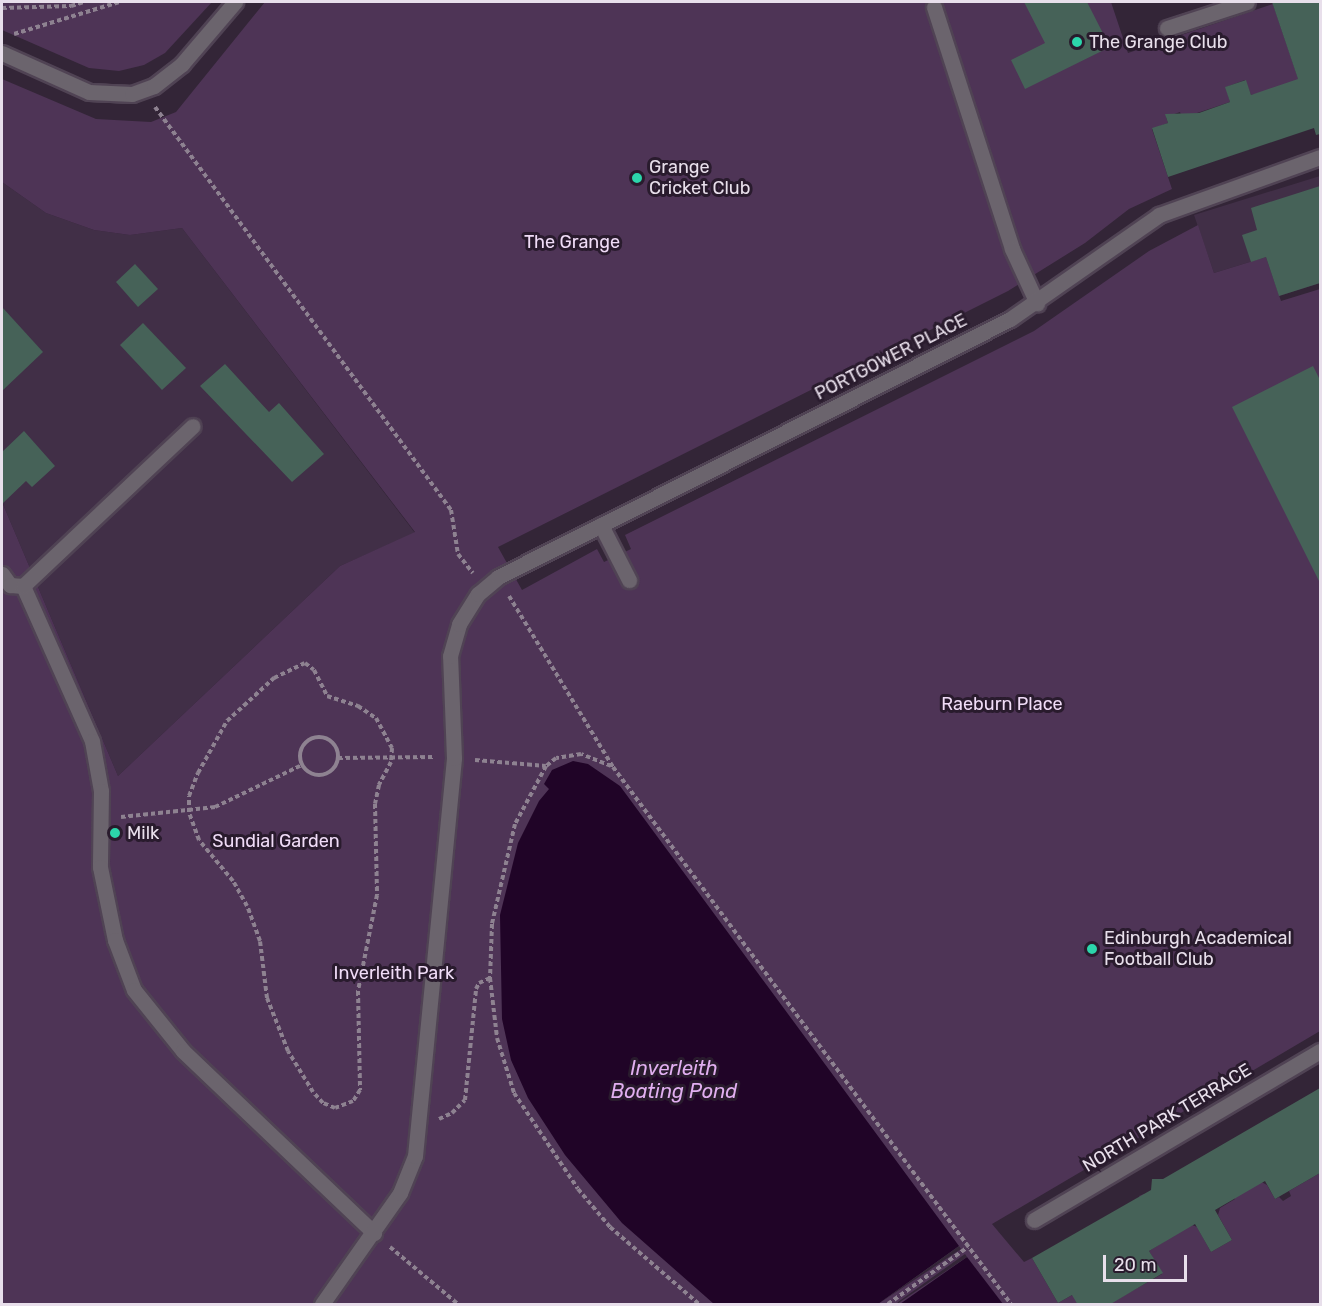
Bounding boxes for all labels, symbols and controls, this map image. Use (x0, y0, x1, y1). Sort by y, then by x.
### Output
place label: The Grange Club (1089, 31, 1227, 53)
marker: The Grange Club (1070, 35, 1084, 49)
place label: Grange Cricket Club (649, 157, 750, 200)
marker: Grange Cricket Club (630, 171, 644, 185)
park label: The Grange (524, 231, 620, 253)
street label: PORTGOWER PLACE (811, 309, 971, 405)
park label: Raeburn Place (941, 693, 1063, 715)
place label: Milk (127, 822, 159, 844)
marker: Milk (108, 826, 122, 840)
park label: Sundial Garden (212, 830, 340, 852)
place label: Edinburgh Academical Football Club (1104, 928, 1292, 970)
marker: Edinburgh Academical Football Club (1085, 942, 1099, 956)
park label: Inverleith Park (334, 962, 454, 984)
water label: Inverleith Boating Pond (611, 1056, 737, 1103)
street label: NORTH PARK TERRACE (1078, 1059, 1256, 1177)
scale bar (1106, 1243, 1190, 1281)
text: 20 m (1114, 1254, 1156, 1276)

